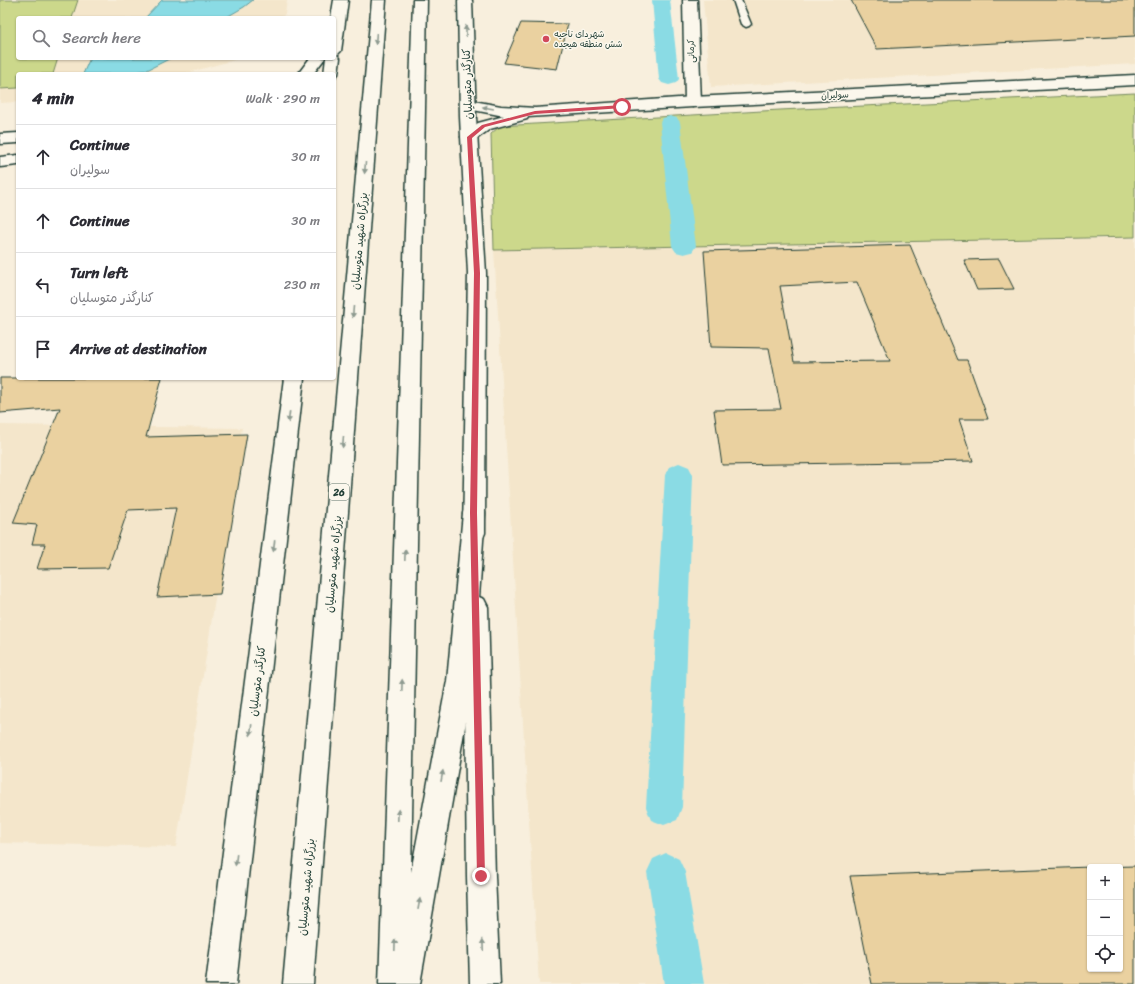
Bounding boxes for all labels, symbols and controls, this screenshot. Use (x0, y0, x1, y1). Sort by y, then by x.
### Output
search box (16, 16, 336, 60)
text: Search here (62, 25, 141, 51)
one-way arrow (462, 25, 469, 37)
place label: شهردای ناحیه شش منطقه هیجده (554, 26, 622, 52)
icon: search (30, 27, 52, 49)
one-way arrow (372, 33, 379, 45)
marker: شهردای ناحیه شش منطقه هیجده (541, 34, 551, 44)
street label: کرمانی (683, 39, 699, 63)
street label: کنارگذر متوسلیان (457, 48, 478, 120)
text: 4 min (32, 83, 74, 113)
street label: سولیران (821, 86, 849, 104)
text: Walk · 290 m (246, 87, 320, 110)
route start (613, 98, 631, 116)
one-way arrow (482, 105, 494, 111)
text: Continue (70, 132, 130, 158)
text: 30 m (291, 145, 320, 168)
icon: ahead (32, 146, 54, 168)
text: سولیران (70, 158, 110, 181)
one-way arrow (362, 162, 369, 175)
street label: بزرگراه شهید متوسلیان (346, 192, 373, 291)
text: Continue (70, 208, 130, 234)
text: 30 m (291, 209, 320, 232)
icon: ahead (32, 210, 54, 232)
text: Turn left (70, 260, 128, 286)
text: 230 m (284, 273, 320, 296)
icon: left (32, 274, 54, 296)
text: کنارگذر متوسلیان (70, 286, 154, 309)
one-way arrow (350, 306, 357, 318)
text: Arrive at destination (70, 336, 207, 362)
icon: arrive (32, 338, 54, 360)
one-way arrow (286, 411, 292, 423)
one-way arrow (339, 436, 346, 448)
road number: 26 (329, 484, 349, 500)
street label: بزرگراه شهید متوسلیان (320, 515, 347, 614)
one-way arrow (270, 540, 277, 552)
one-way arrow (402, 548, 408, 561)
street label: کنارگذر متوسلیان (244, 644, 271, 717)
one-way arrow (399, 678, 405, 691)
one-way arrow (248, 724, 255, 737)
one-way arrow (440, 770, 446, 782)
one-way arrow (395, 808, 401, 821)
street label: بزرگراه شهید متوسلیان (293, 838, 320, 937)
one-way arrow (233, 853, 239, 866)
map controls (1087, 864, 1123, 972)
button: + (1087, 864, 1123, 900)
route end (472, 867, 490, 885)
one-way arrow (417, 898, 423, 910)
button: − (1087, 900, 1123, 936)
button: locate (1087, 936, 1123, 972)
one-way arrow (391, 939, 398, 951)
one-way arrow (480, 939, 487, 951)

